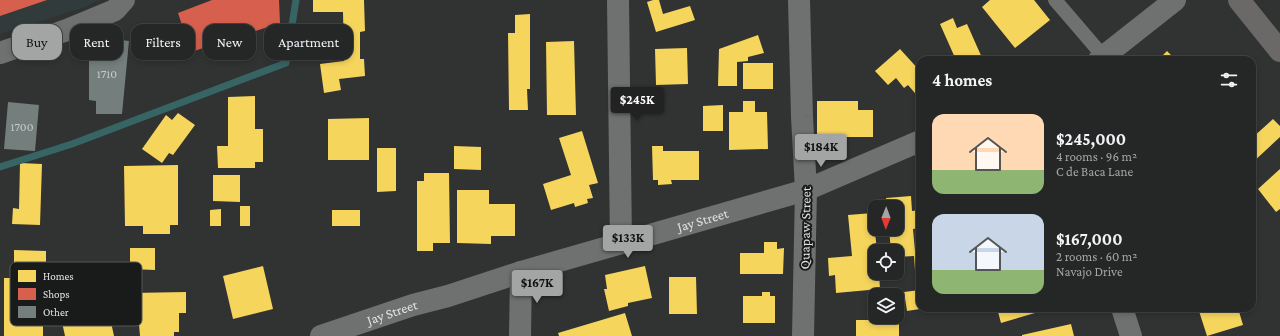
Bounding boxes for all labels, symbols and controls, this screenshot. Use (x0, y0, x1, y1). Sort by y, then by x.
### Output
chip: Buy (12, 24, 62, 60)
chip: Rent (70, 24, 123, 60)
chip: Filters (131, 24, 195, 60)
chip: New (203, 24, 256, 60)
chip: Apartment (264, 24, 353, 60)
house number: 1710 (97, 67, 117, 81)
icon: filters (1218, 69, 1240, 91)
text: 4 homes (932, 71, 992, 90)
pin: $245K (609, 87, 665, 121)
text: $245K (620, 92, 654, 107)
house number: 1700 (11, 120, 34, 134)
icon: home (964, 130, 1012, 178)
text: $245,000 (1056, 130, 1126, 149)
pin: $184K (793, 134, 849, 168)
text: $184K (804, 139, 838, 154)
text: 4 rooms · 96 m² (1056, 149, 1137, 164)
text: C de Baca Lane (1056, 164, 1133, 179)
street label: Quapaw Street (796, 186, 814, 270)
north arrow (868, 200, 904, 236)
map controls (868, 200, 904, 324)
street label: Jay Street (673, 205, 730, 235)
pin: $133K (600, 225, 656, 259)
text: $133K (612, 230, 644, 245)
icon: home (964, 230, 1012, 278)
text: $167,000 (1056, 230, 1123, 249)
button: locate (868, 244, 904, 280)
text: 2 rooms · 60 m² (1056, 249, 1137, 264)
legend (10, 262, 142, 326)
text: Navajo Drive (1056, 264, 1123, 279)
text: Homes (43, 270, 74, 282)
pin: $167K (509, 270, 565, 304)
text: $167K (521, 275, 553, 290)
text: Shops (43, 288, 70, 301)
button: layers (868, 288, 904, 324)
street label: Jay Street (363, 296, 419, 329)
text: Other (43, 306, 69, 318)

